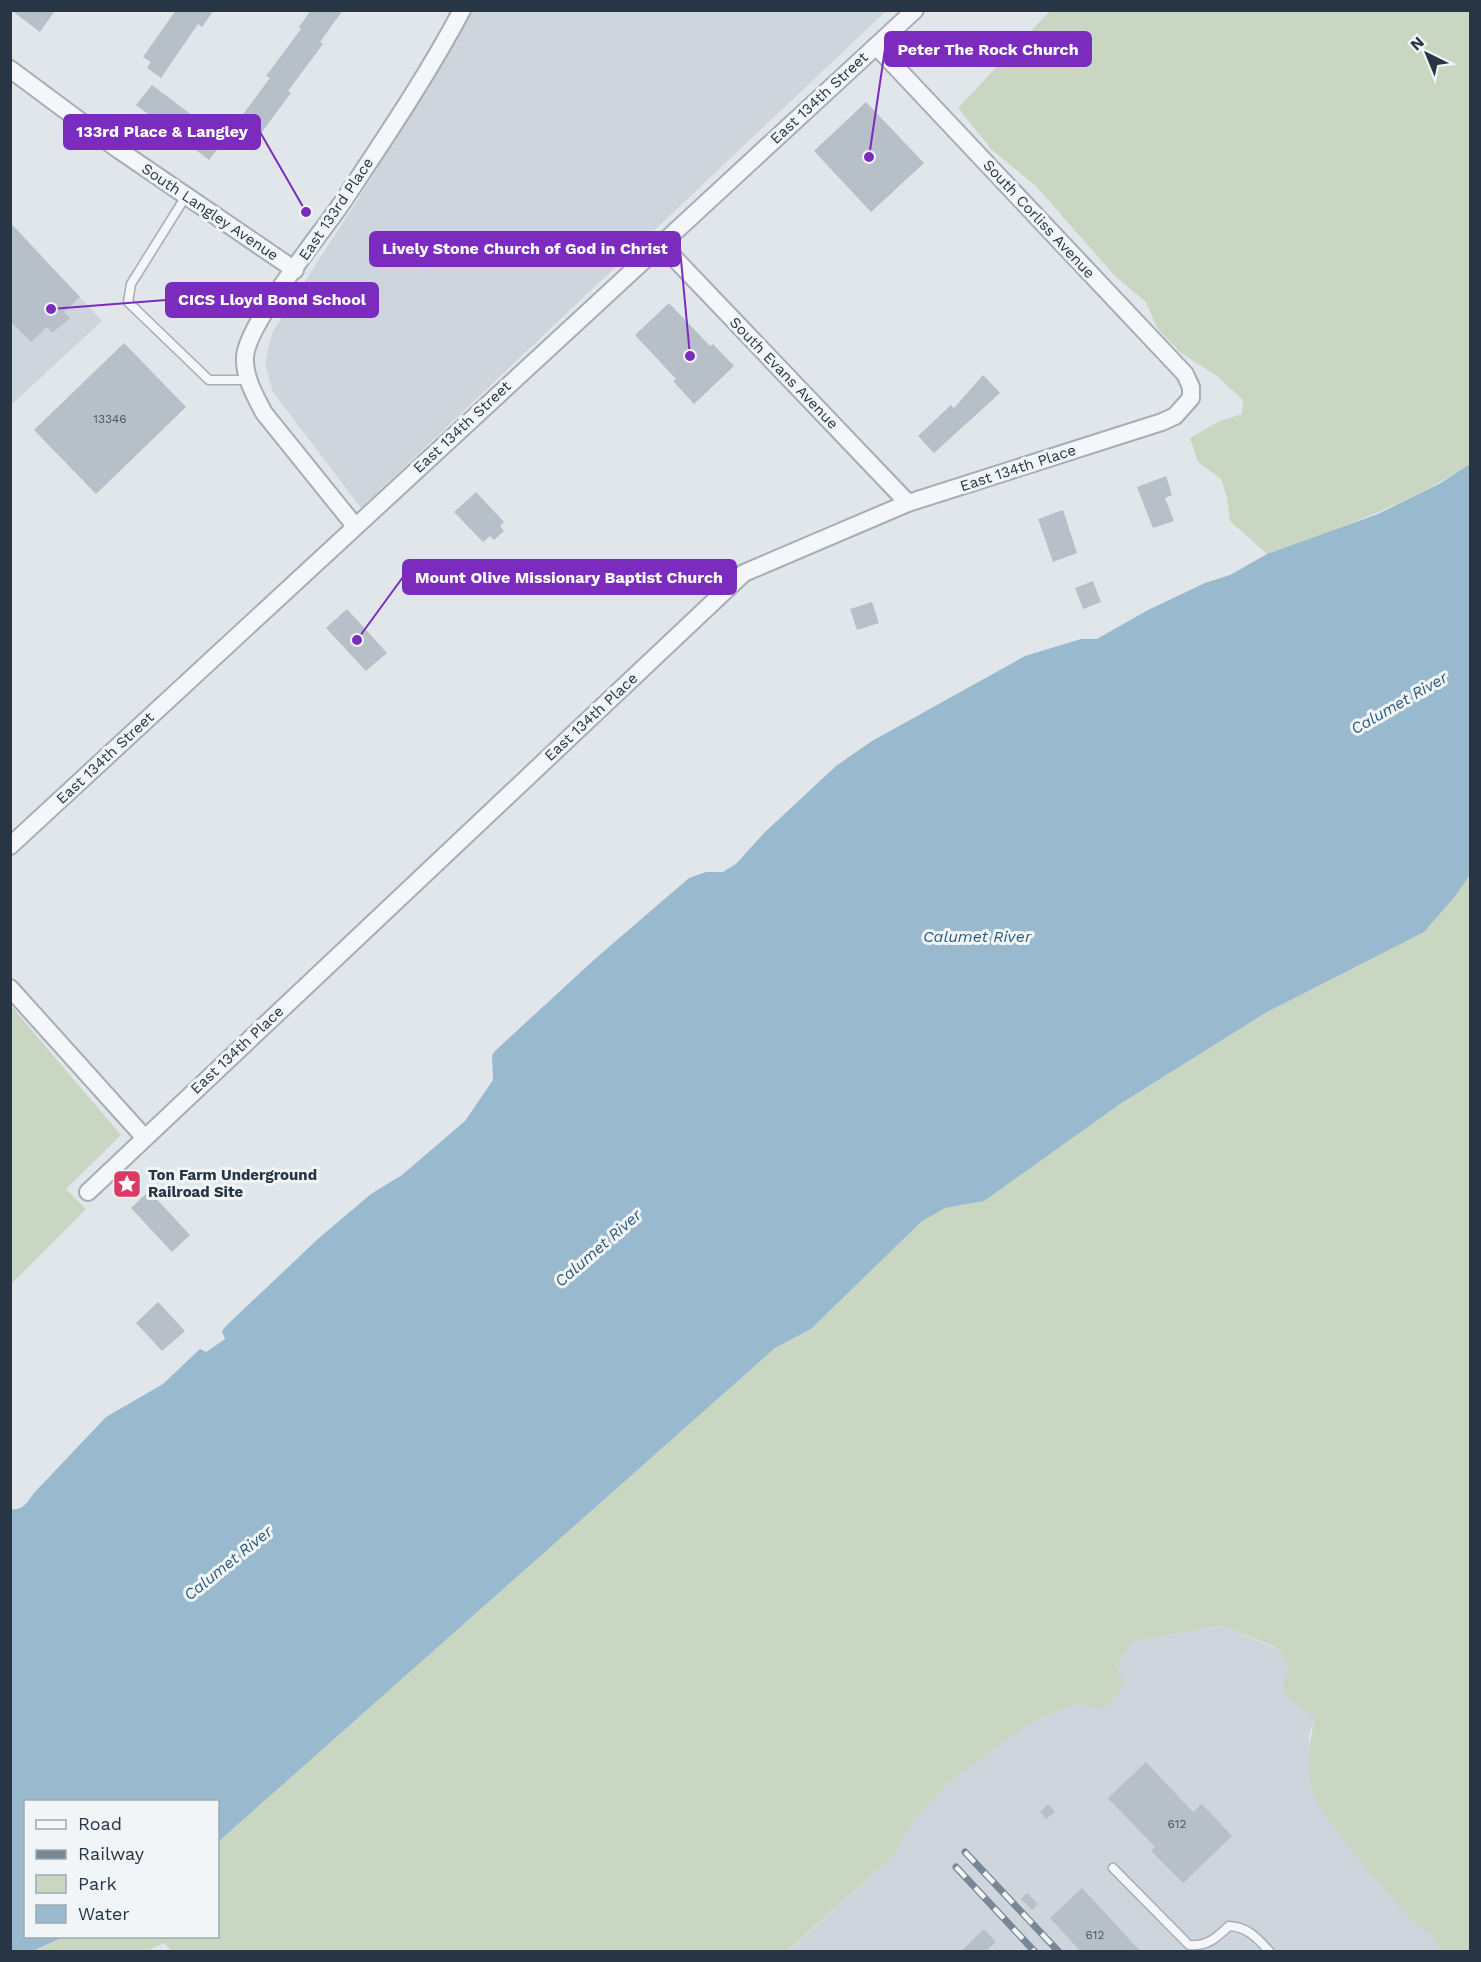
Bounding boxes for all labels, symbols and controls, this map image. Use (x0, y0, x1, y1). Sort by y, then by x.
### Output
north arrow (1397, 24, 1457, 84)
callout: Peter The Rock Church (885, 32, 1091, 66)
text: N (1406, 32, 1428, 54)
text: Peter The Rock Church (897, 40, 1079, 59)
street label: East 134th Street (767, 48, 872, 148)
callout: 133rd Place & Langley (64, 115, 260, 149)
text: 133rd Place & Langley (76, 122, 249, 141)
street label: East 133rd Place (295, 154, 377, 264)
street label: South Corliss Avenue (979, 156, 1099, 282)
street label: South Langley Avenue (138, 159, 282, 265)
callout: Lively Stone Church of God in Christ (370, 232, 680, 266)
text: Lively Stone Church of God in Christ (382, 239, 668, 258)
callout: CICS Lloyd Bond School (166, 283, 378, 317)
text: CICS Lloyd Bond School (178, 290, 367, 309)
street label: South Evans Avenue (726, 313, 842, 433)
street label: East 134th Street (410, 377, 515, 477)
house number: 13346 (93, 412, 127, 426)
street label: East 134th Place (958, 441, 1078, 495)
callout: Mount Olive Missionary Baptist Church (403, 560, 736, 594)
text: Mount Olive Missionary Baptist Church (415, 568, 723, 587)
water label: Calumet River (1347, 667, 1451, 738)
street label: East 134th Place (541, 669, 641, 765)
street label: East 134th Street (53, 708, 158, 808)
water label: Calumet River (923, 927, 1032, 946)
street label: East 134th Place (187, 1002, 287, 1098)
place label: Ton Farm Underground Railroad Site (148, 1166, 317, 1201)
place icon: Ton Farm Underground Railroad Site (111, 1168, 143, 1200)
water label: Calumet River (551, 1205, 646, 1291)
water label: Calumet River (180, 1521, 277, 1604)
legend (24, 1800, 219, 1938)
text: Road (78, 1813, 122, 1834)
house number: 612 (1168, 1817, 1186, 1831)
text: Railway (78, 1843, 145, 1864)
text: Park (78, 1873, 117, 1894)
text: Water (78, 1903, 130, 1924)
house number: 612 (1086, 1928, 1104, 1942)

